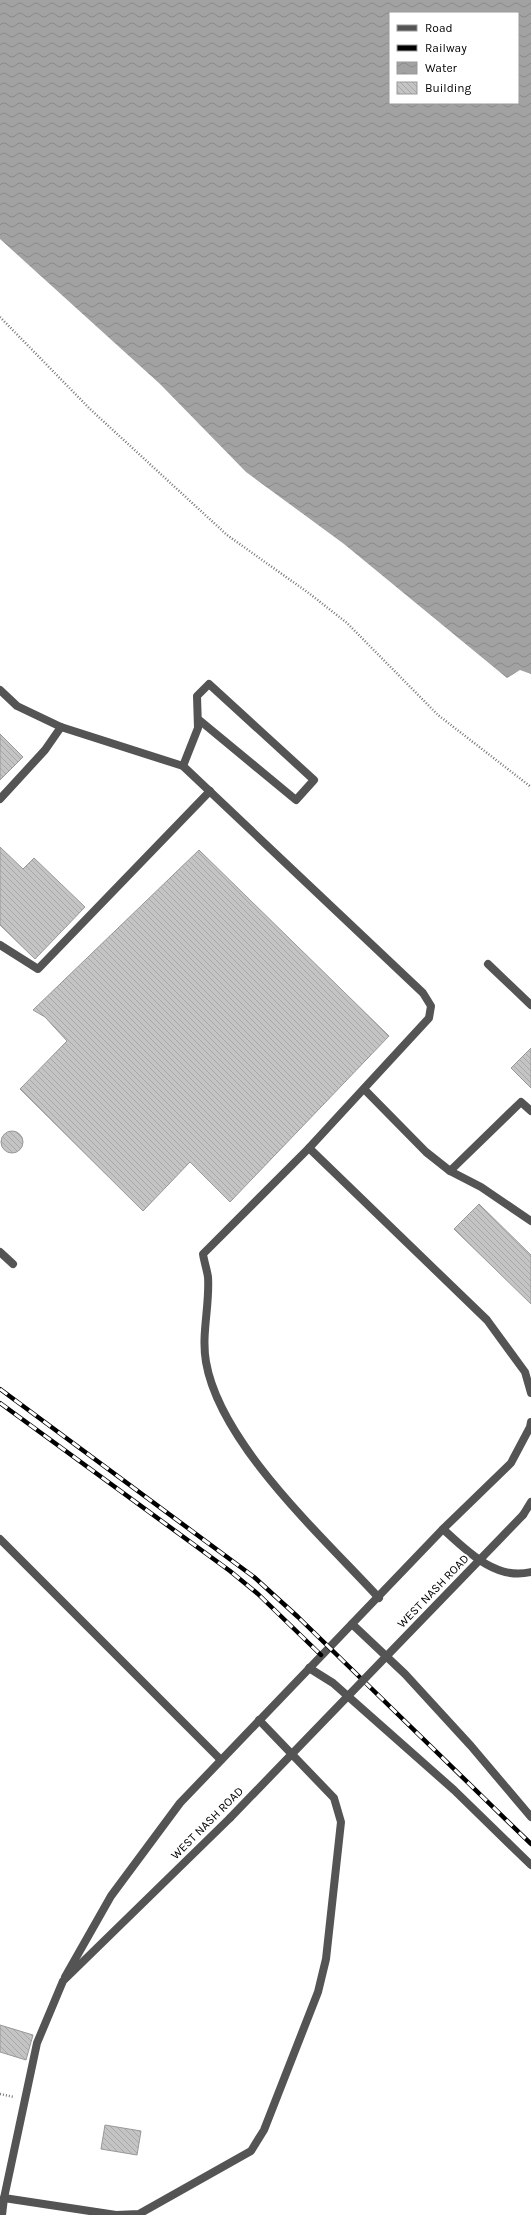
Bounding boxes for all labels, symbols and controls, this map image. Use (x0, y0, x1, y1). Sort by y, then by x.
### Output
legend (389, 12, 519, 104)
text: Road (425, 21, 453, 35)
text: Railway (425, 41, 467, 55)
text: Water (425, 61, 458, 75)
text: Building (425, 81, 472, 95)
street label: WEST NASH ROAD (394, 1551, 472, 1631)
street label: WEST NASH ROAD (168, 1784, 246, 1862)

